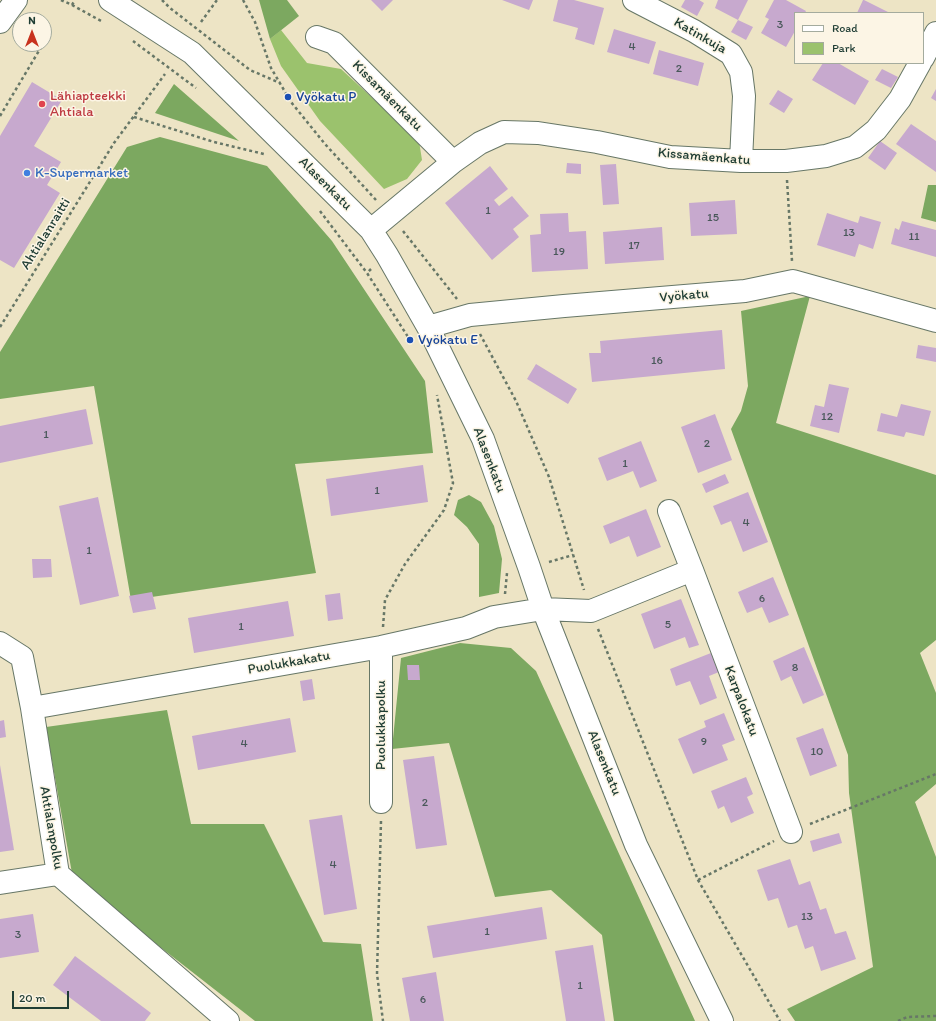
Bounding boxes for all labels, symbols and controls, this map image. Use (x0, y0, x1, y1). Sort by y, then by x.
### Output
north arrow (12, 12, 52, 52)
legend (794, 12, 924, 64)
text: N (28, 14, 36, 27)
street label: Katinkuja (671, 14, 729, 58)
house number: 3 (777, 18, 783, 32)
text: Road (832, 21, 858, 35)
house number: 4 (628, 40, 636, 54)
text: Park (832, 41, 856, 55)
street label: Kissamäenkatu (348, 57, 426, 135)
house number: 2 (676, 62, 682, 76)
place label: Lähiapteekki Ahtiala (50, 88, 126, 120)
place label: Vyökatu P (296, 89, 356, 105)
marker: Vyökatu P (283, 92, 293, 102)
marker: Lähiapteekki Ahtiala (37, 99, 47, 109)
street label: Kissamäenkatu (657, 145, 751, 169)
street label: Alasenkatu (295, 154, 355, 214)
place label: K-Supermarket (35, 165, 128, 181)
marker: K-Supermarket (22, 168, 32, 178)
street label: Ahtialanraitti (17, 195, 75, 273)
house number: 1 (485, 204, 491, 218)
house number: 15 (707, 211, 719, 225)
house number: 13 (843, 226, 855, 240)
house number: 11 (908, 230, 920, 244)
house number: 17 (628, 239, 640, 253)
house number: 19 (553, 245, 565, 259)
street label: Vyökatu (659, 285, 709, 307)
place label: Vyökatu E (418, 332, 478, 348)
marker: Vyökatu E (405, 335, 415, 345)
house number: 16 (651, 354, 663, 368)
house number: 12 (821, 410, 833, 424)
street label: Alasenkatu (469, 425, 509, 495)
house number: 1 (43, 428, 49, 442)
house number: 2 (704, 437, 710, 451)
house number: 1 (622, 457, 628, 471)
house number: 1 (374, 484, 380, 498)
house number: 4 (742, 516, 750, 530)
house number: 1 (86, 544, 92, 558)
house number: 6 (759, 592, 765, 606)
house number: 5 (665, 618, 671, 632)
house number: 1 (238, 620, 244, 634)
street label: Puolukkakatu (246, 647, 332, 679)
house number: 8 (792, 661, 798, 675)
street label: Karpalokatu (720, 663, 762, 739)
street label: Puolukkapolku (373, 680, 389, 770)
street label: Alasenkatu (583, 728, 625, 798)
house number: 9 (701, 735, 707, 749)
house number: 4 (240, 737, 248, 751)
house number: 10 (811, 745, 823, 759)
street label: Ahtialanpolku (35, 785, 67, 871)
house number: 2 (422, 796, 428, 810)
house number: 4 (329, 858, 337, 872)
house number: 13 (801, 910, 813, 924)
house number: 1 (484, 925, 490, 939)
house number: 3 (15, 928, 21, 942)
house number: 1 (577, 979, 583, 993)
scale bar (14, 983, 71, 1009)
text: 20 m (19, 991, 46, 1005)
house number: 6 (420, 993, 426, 1007)

